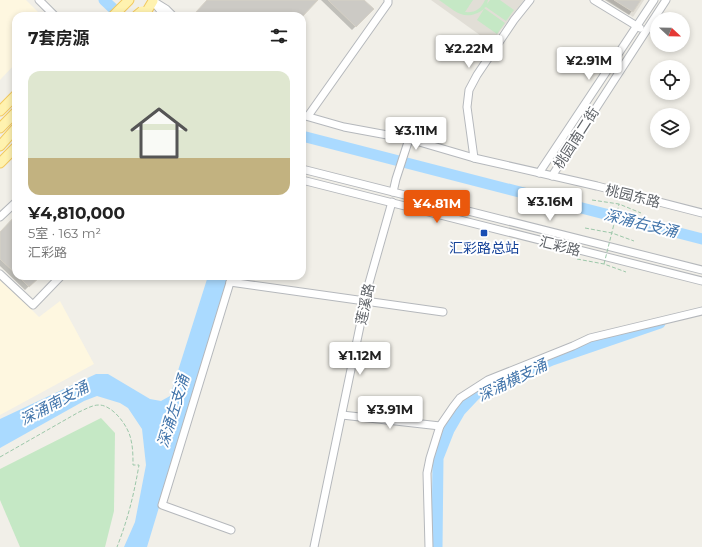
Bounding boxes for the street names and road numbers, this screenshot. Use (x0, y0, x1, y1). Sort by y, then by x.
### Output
street label: 桃园南二街 (549, 104, 603, 172)
street label: 桃园东路 (604, 180, 662, 212)
street label: 汇彩路 (537, 232, 583, 260)
street label: 莲溪路 (352, 282, 378, 326)

